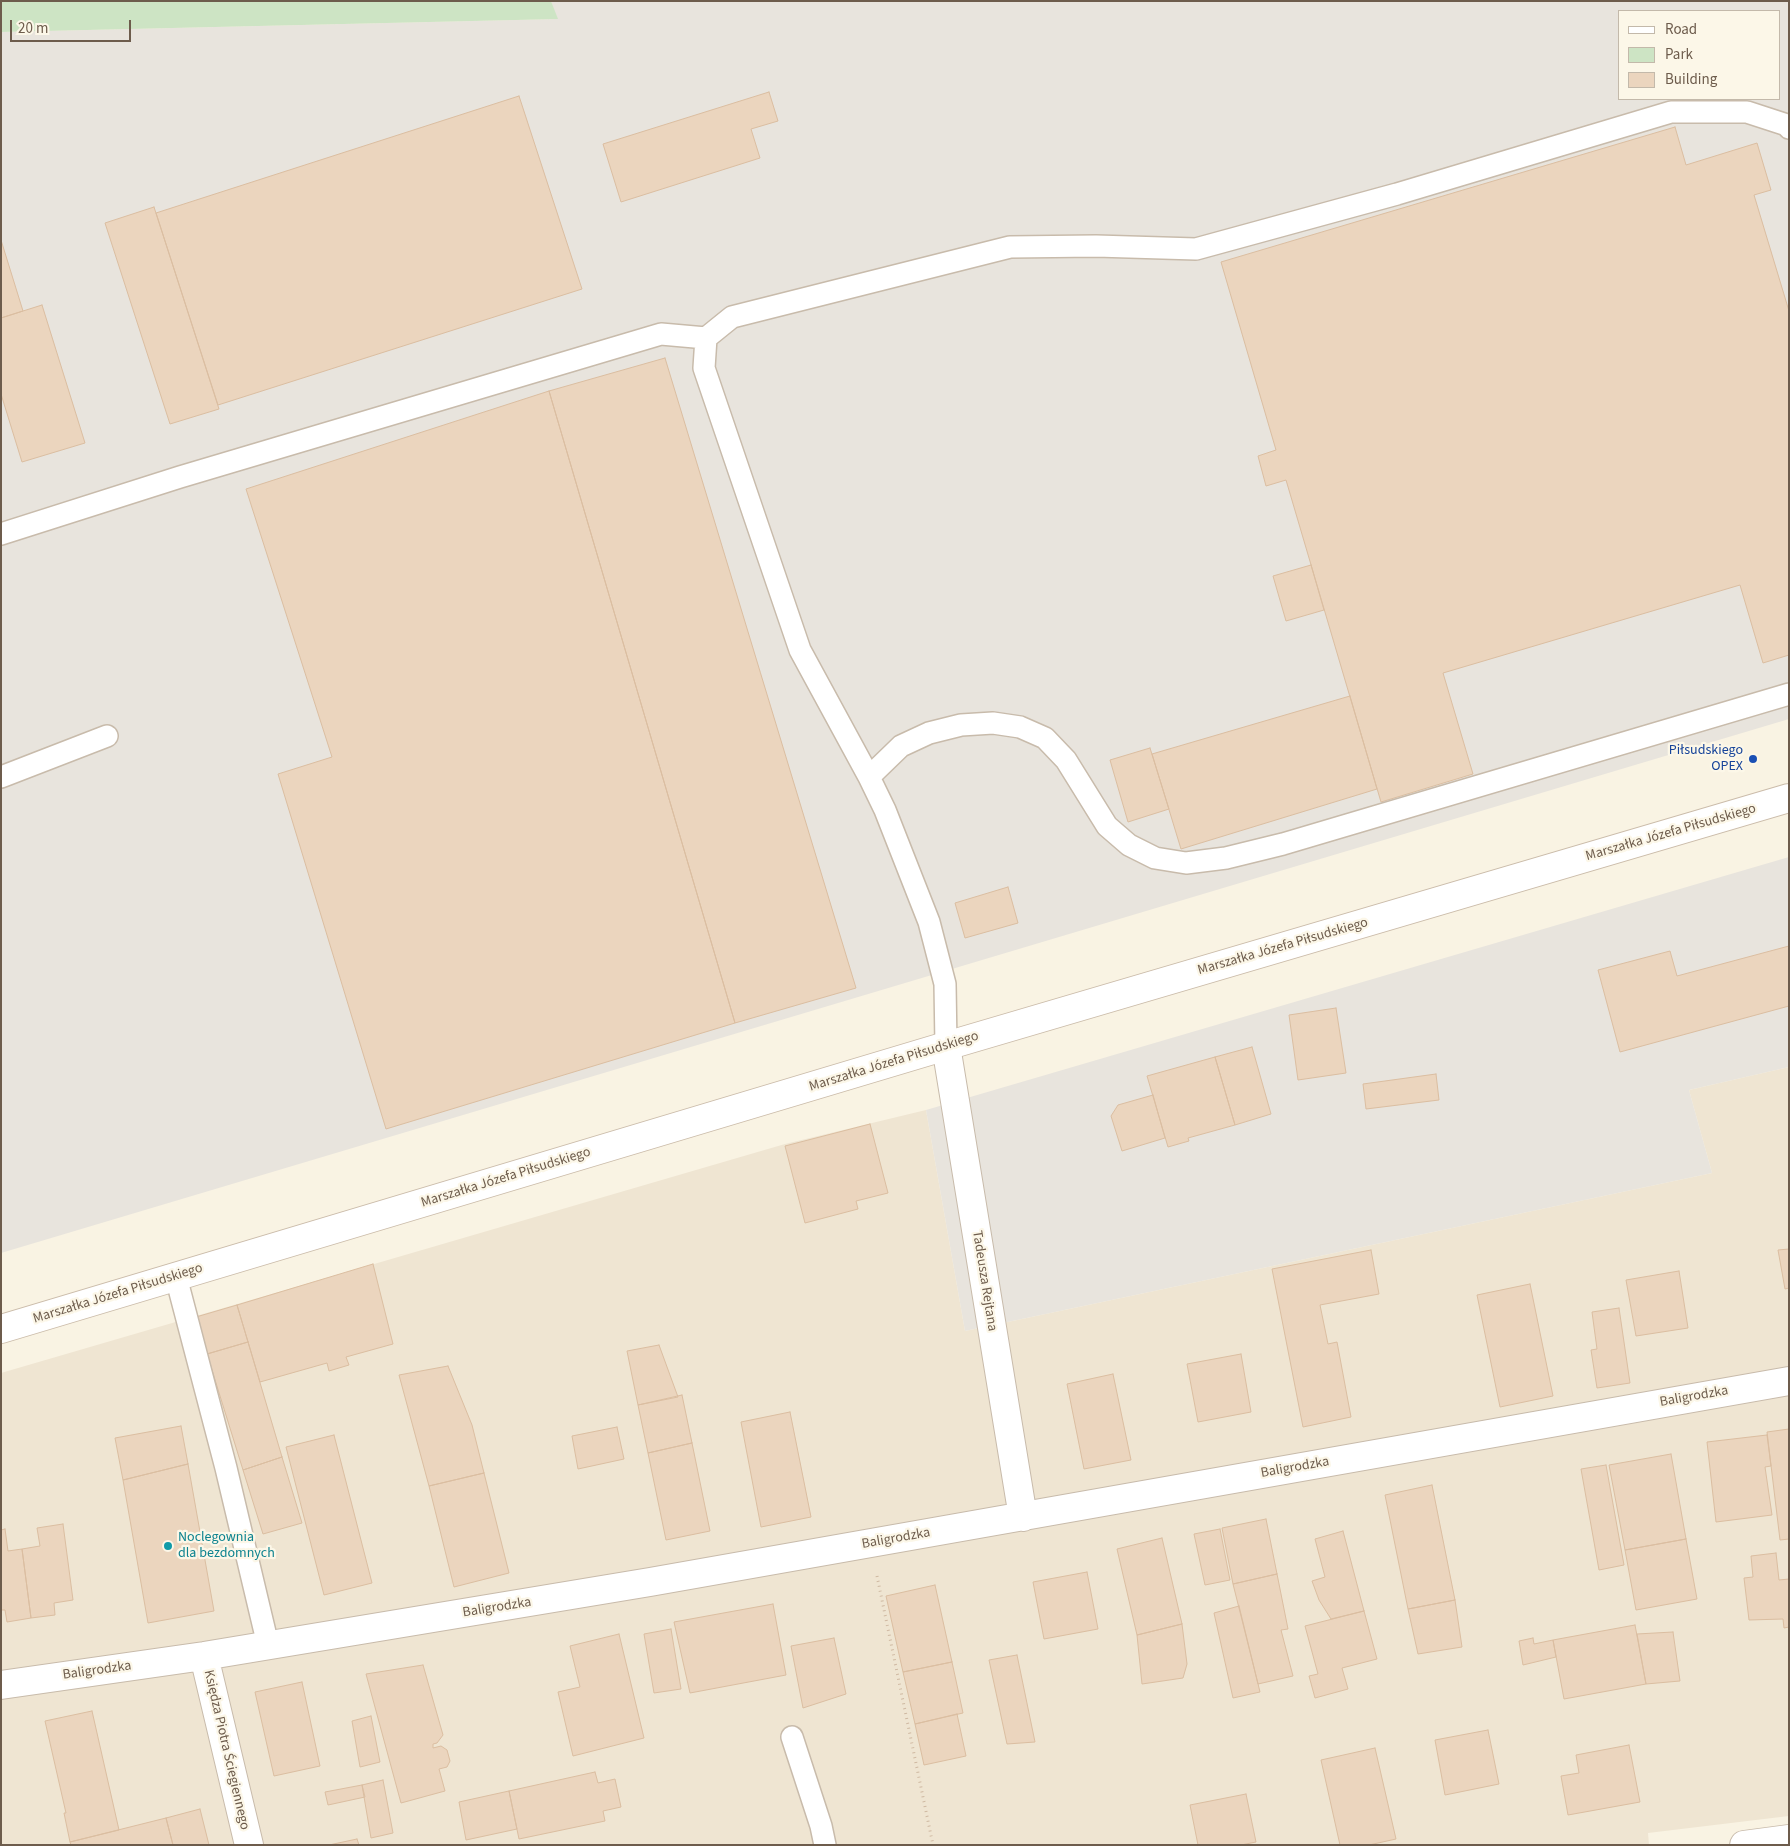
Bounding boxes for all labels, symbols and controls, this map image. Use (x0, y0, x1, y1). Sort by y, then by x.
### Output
scale bar (12, 10, 134, 42)
legend (1618, 10, 1780, 100)
text: 20 m (18, 18, 48, 39)
text: Road (1665, 19, 1697, 40)
text: Park (1665, 44, 1693, 65)
text: Building (1665, 69, 1717, 90)
place label: Piłsudskiego OPEX (1669, 743, 1743, 776)
marker: Piłsudskiego OPEX (1747, 753, 1759, 765)
street label: Marszałka Józefa Piłsudskiego (1584, 801, 1758, 865)
street label: Marszałka Józefa Piłsudskiego (1196, 915, 1370, 979)
street label: Marszałka Józefa Piłsudskiego (807, 1028, 981, 1096)
street label: Marszałka Józefa Piłsudskiego (419, 1144, 593, 1212)
street label: Tadeusza Rejtana (968, 1229, 1000, 1333)
street label: Marszałka Józefa Piłsudskiego (31, 1260, 205, 1328)
street label: Baligrodzka (1658, 1383, 1730, 1411)
street label: Baligrodzka (1259, 1454, 1331, 1482)
street label: Baligrodzka (860, 1525, 932, 1553)
place label: Noclegownia dla bezdomnych (178, 1530, 275, 1562)
marker: Noclegownia dla bezdomnych (162, 1540, 174, 1552)
street label: Baligrodzka (461, 1594, 533, 1622)
street label: Baligrodzka (62, 1658, 132, 1684)
street label: Księdza Piotra Ściegiennego (199, 1668, 253, 1832)

